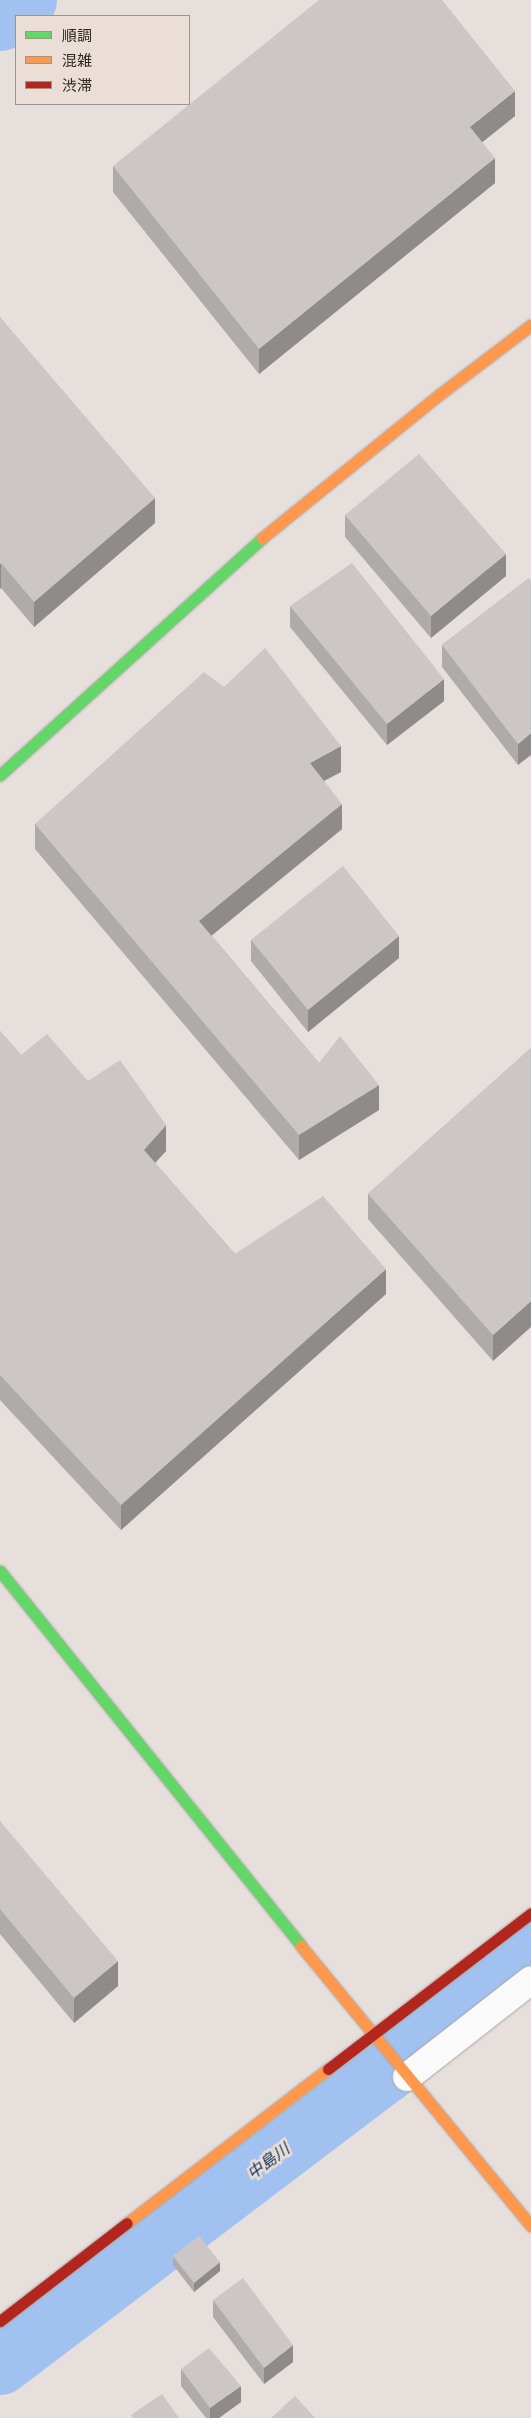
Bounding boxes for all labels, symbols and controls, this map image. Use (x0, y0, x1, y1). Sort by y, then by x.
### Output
legend (15, 15, 190, 105)
text: 順調 (62, 25, 92, 46)
text: 混雑 (62, 50, 92, 71)
text: 渋滞 (62, 75, 92, 96)
water label: 中島川 (243, 2139, 293, 2183)

